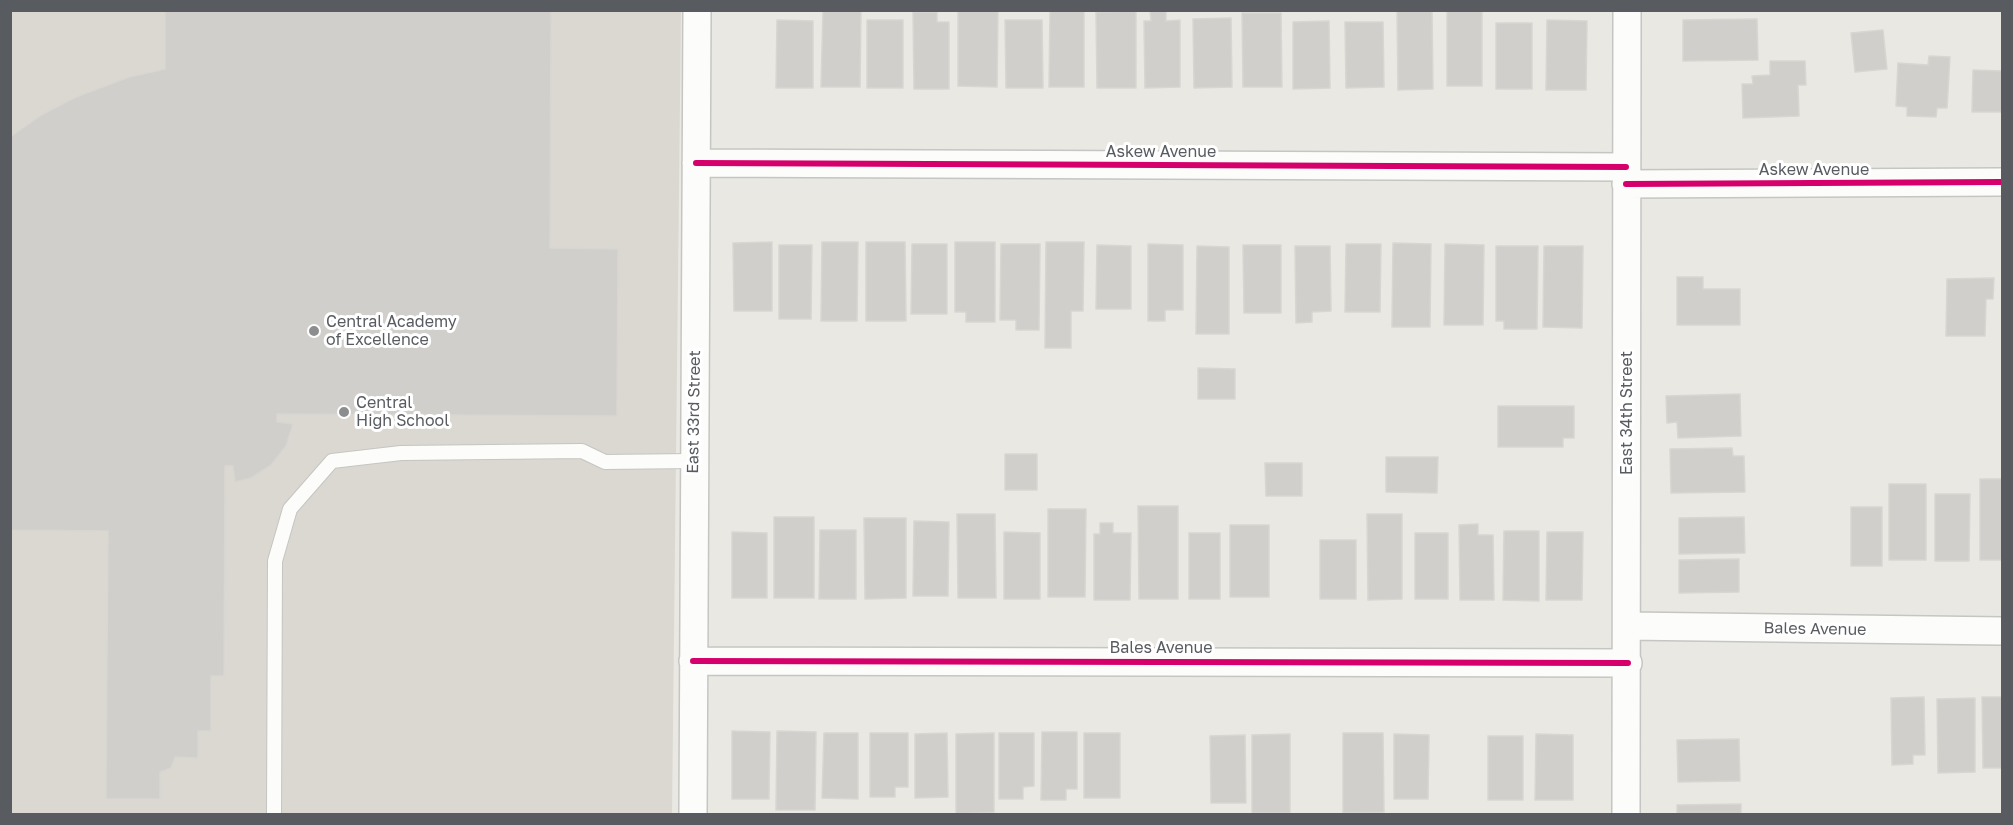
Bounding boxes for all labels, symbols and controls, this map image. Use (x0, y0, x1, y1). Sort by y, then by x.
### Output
street label: Askew Avenue (1106, 142, 1216, 162)
street label: Askew Avenue (1759, 160, 1869, 180)
place label: Central Academy of Excellence (326, 312, 457, 350)
marker: Central Academy of Excellence (307, 324, 321, 338)
street label: East 33rd Street (683, 350, 705, 474)
street label: East 34th Street (1617, 351, 1637, 475)
place label: Central High School (356, 393, 449, 431)
marker: Central High School (337, 405, 351, 419)
street label: Bales Avenue (1763, 619, 1867, 639)
street label: Bales Avenue (1110, 638, 1212, 658)

